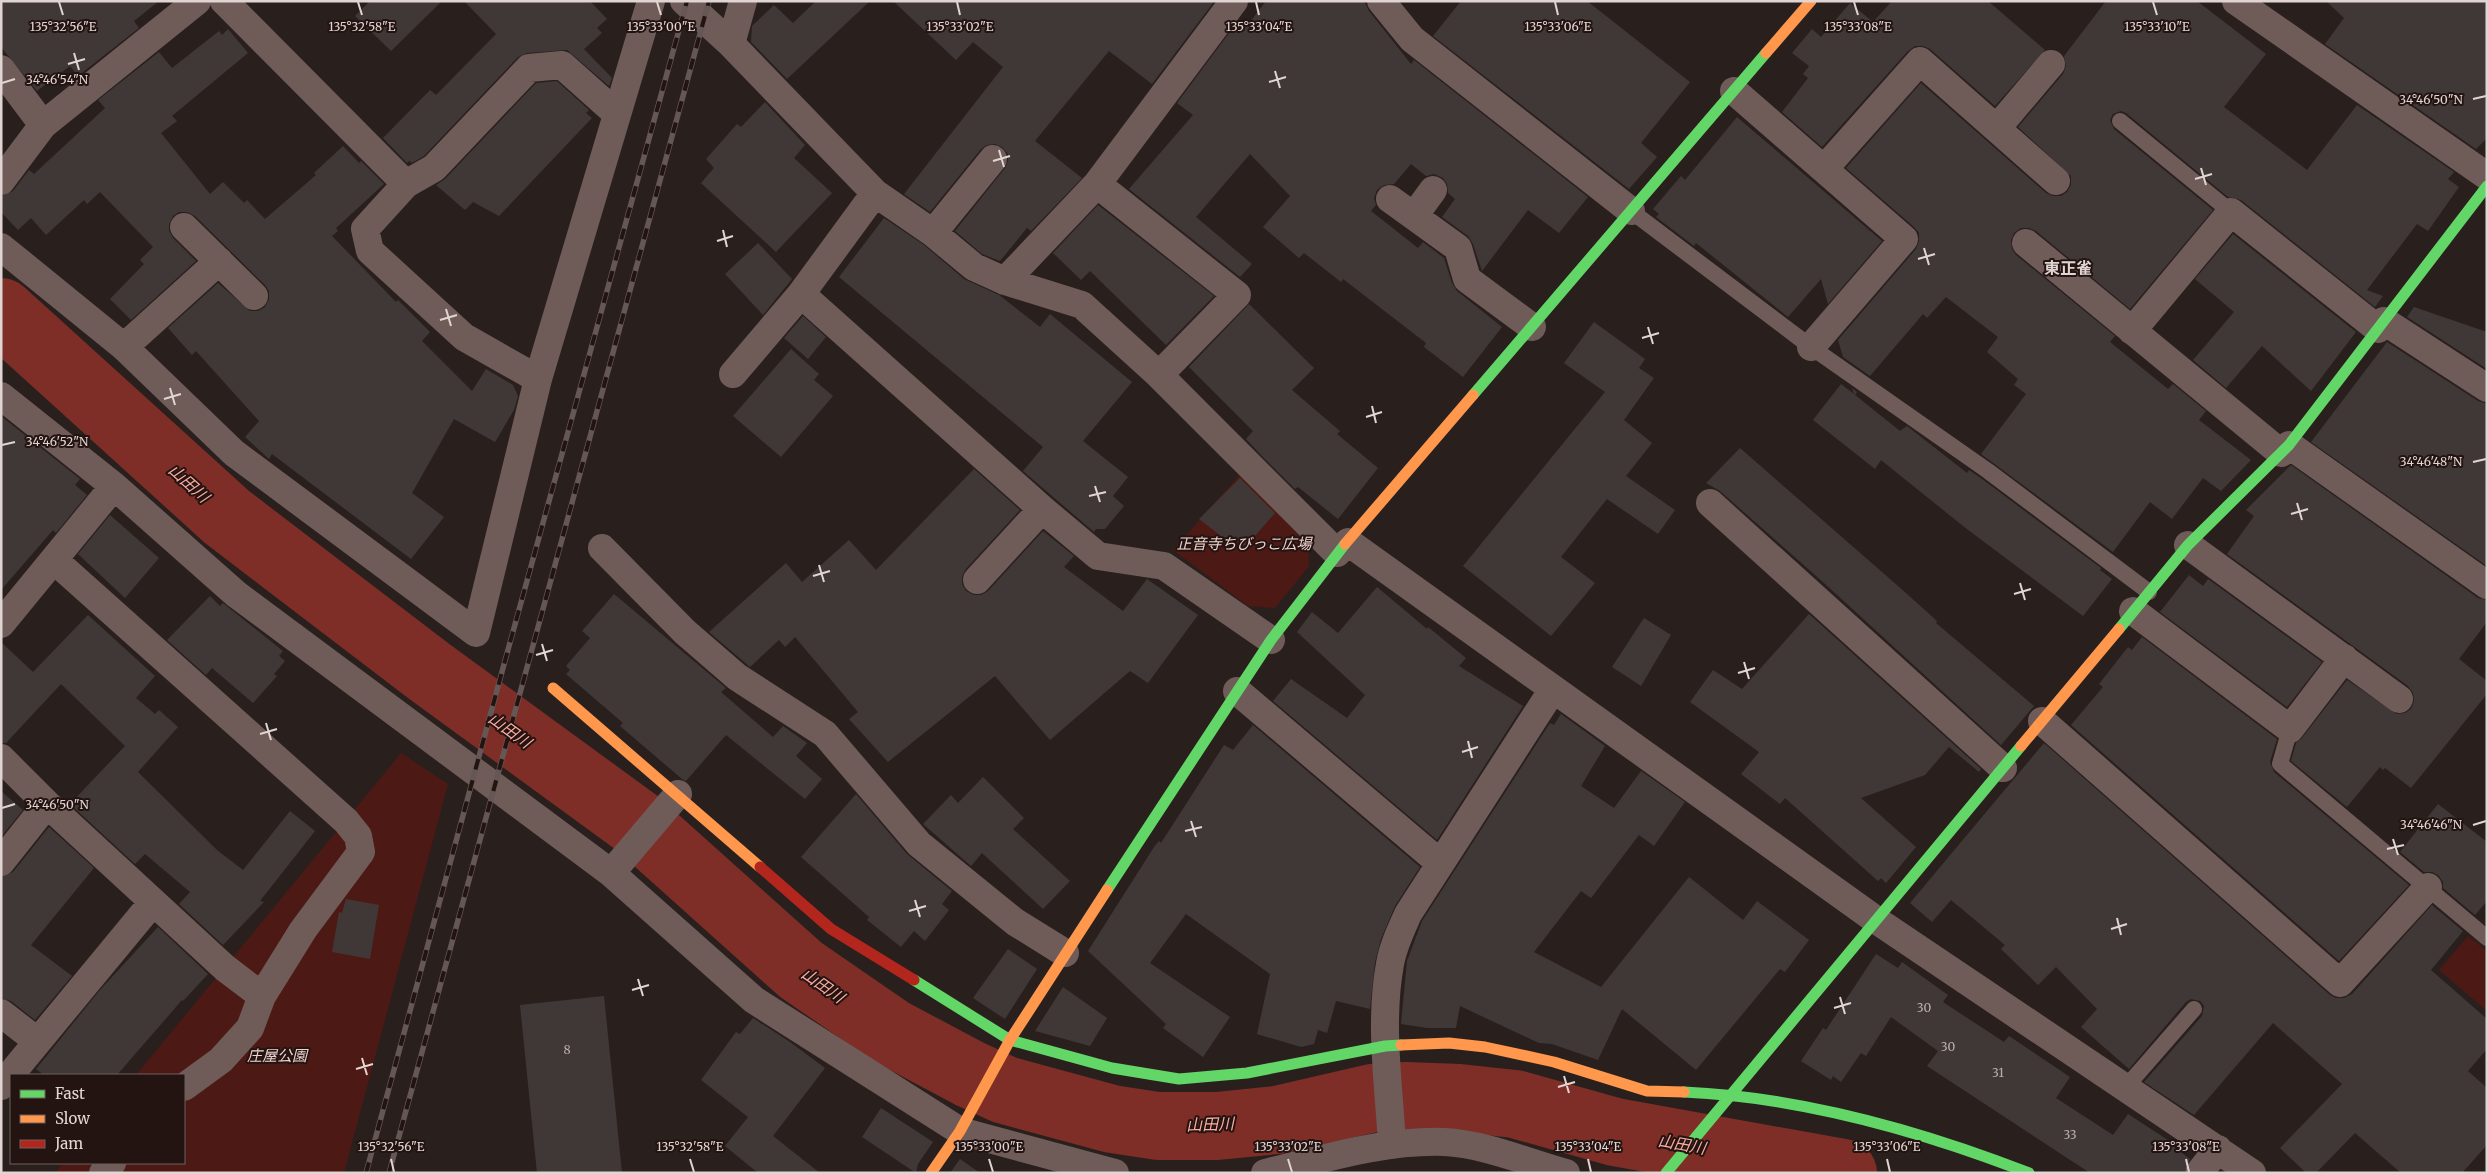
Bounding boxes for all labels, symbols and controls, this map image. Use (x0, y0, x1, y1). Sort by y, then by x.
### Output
text: 135°32'56"E (30, 19, 97, 34)
text: 135°32'58"E (329, 19, 396, 34)
text: 135°33'00"E (627, 19, 695, 34)
text: 135°33'02"E (927, 19, 994, 34)
text: 135°33'04"E (1226, 19, 1293, 34)
text: 135°33'06"E (1525, 19, 1592, 34)
text: 135°33'08"E (1824, 19, 1892, 34)
text: 135°33'10"E (2124, 19, 2190, 34)
text: 34°46'54"N (26, 72, 89, 87)
text: 34°46'50"N (2399, 92, 2463, 107)
district label: 東正雀 (2044, 258, 2092, 278)
text: 34°46'52"N (26, 434, 89, 449)
text: 34°46'48"N (2400, 454, 2463, 469)
water label: 山田川 (164, 460, 215, 508)
park label: 正音寺ちびっこ広場 (1176, 534, 1313, 553)
water label: 山田川 (485, 708, 537, 753)
text: 34°46'50"N (25, 797, 89, 812)
text: 34°46'46"N (2400, 817, 2463, 832)
water label: 山田川 (798, 963, 850, 1008)
house number: 30 (1917, 1000, 1931, 1015)
house number: 30 (1941, 1039, 1955, 1054)
house number: 8 (563, 1042, 571, 1057)
park label: 庄屋公園 (247, 1046, 309, 1065)
house number: 31 (1992, 1065, 2004, 1080)
legend (10, 1074, 185, 1164)
text: Fast (55, 1084, 85, 1103)
text: Slow (55, 1109, 90, 1128)
water label: 山田川 (1186, 1113, 1236, 1135)
house number: 33 (2063, 1127, 2077, 1142)
water label: 山田川 (1657, 1130, 1709, 1158)
text: Jam (54, 1134, 83, 1153)
text: 135°32'56"E (358, 1139, 425, 1154)
text: 135°32'58"E (657, 1139, 724, 1154)
text: 135°33'00"E (955, 1139, 1023, 1154)
text: 135°33'02"E (1255, 1139, 1322, 1154)
text: 135°33'04"E (1555, 1139, 1622, 1154)
text: 135°33'06"E (1854, 1139, 1921, 1154)
text: 135°33'08"E (2152, 1139, 2220, 1154)

